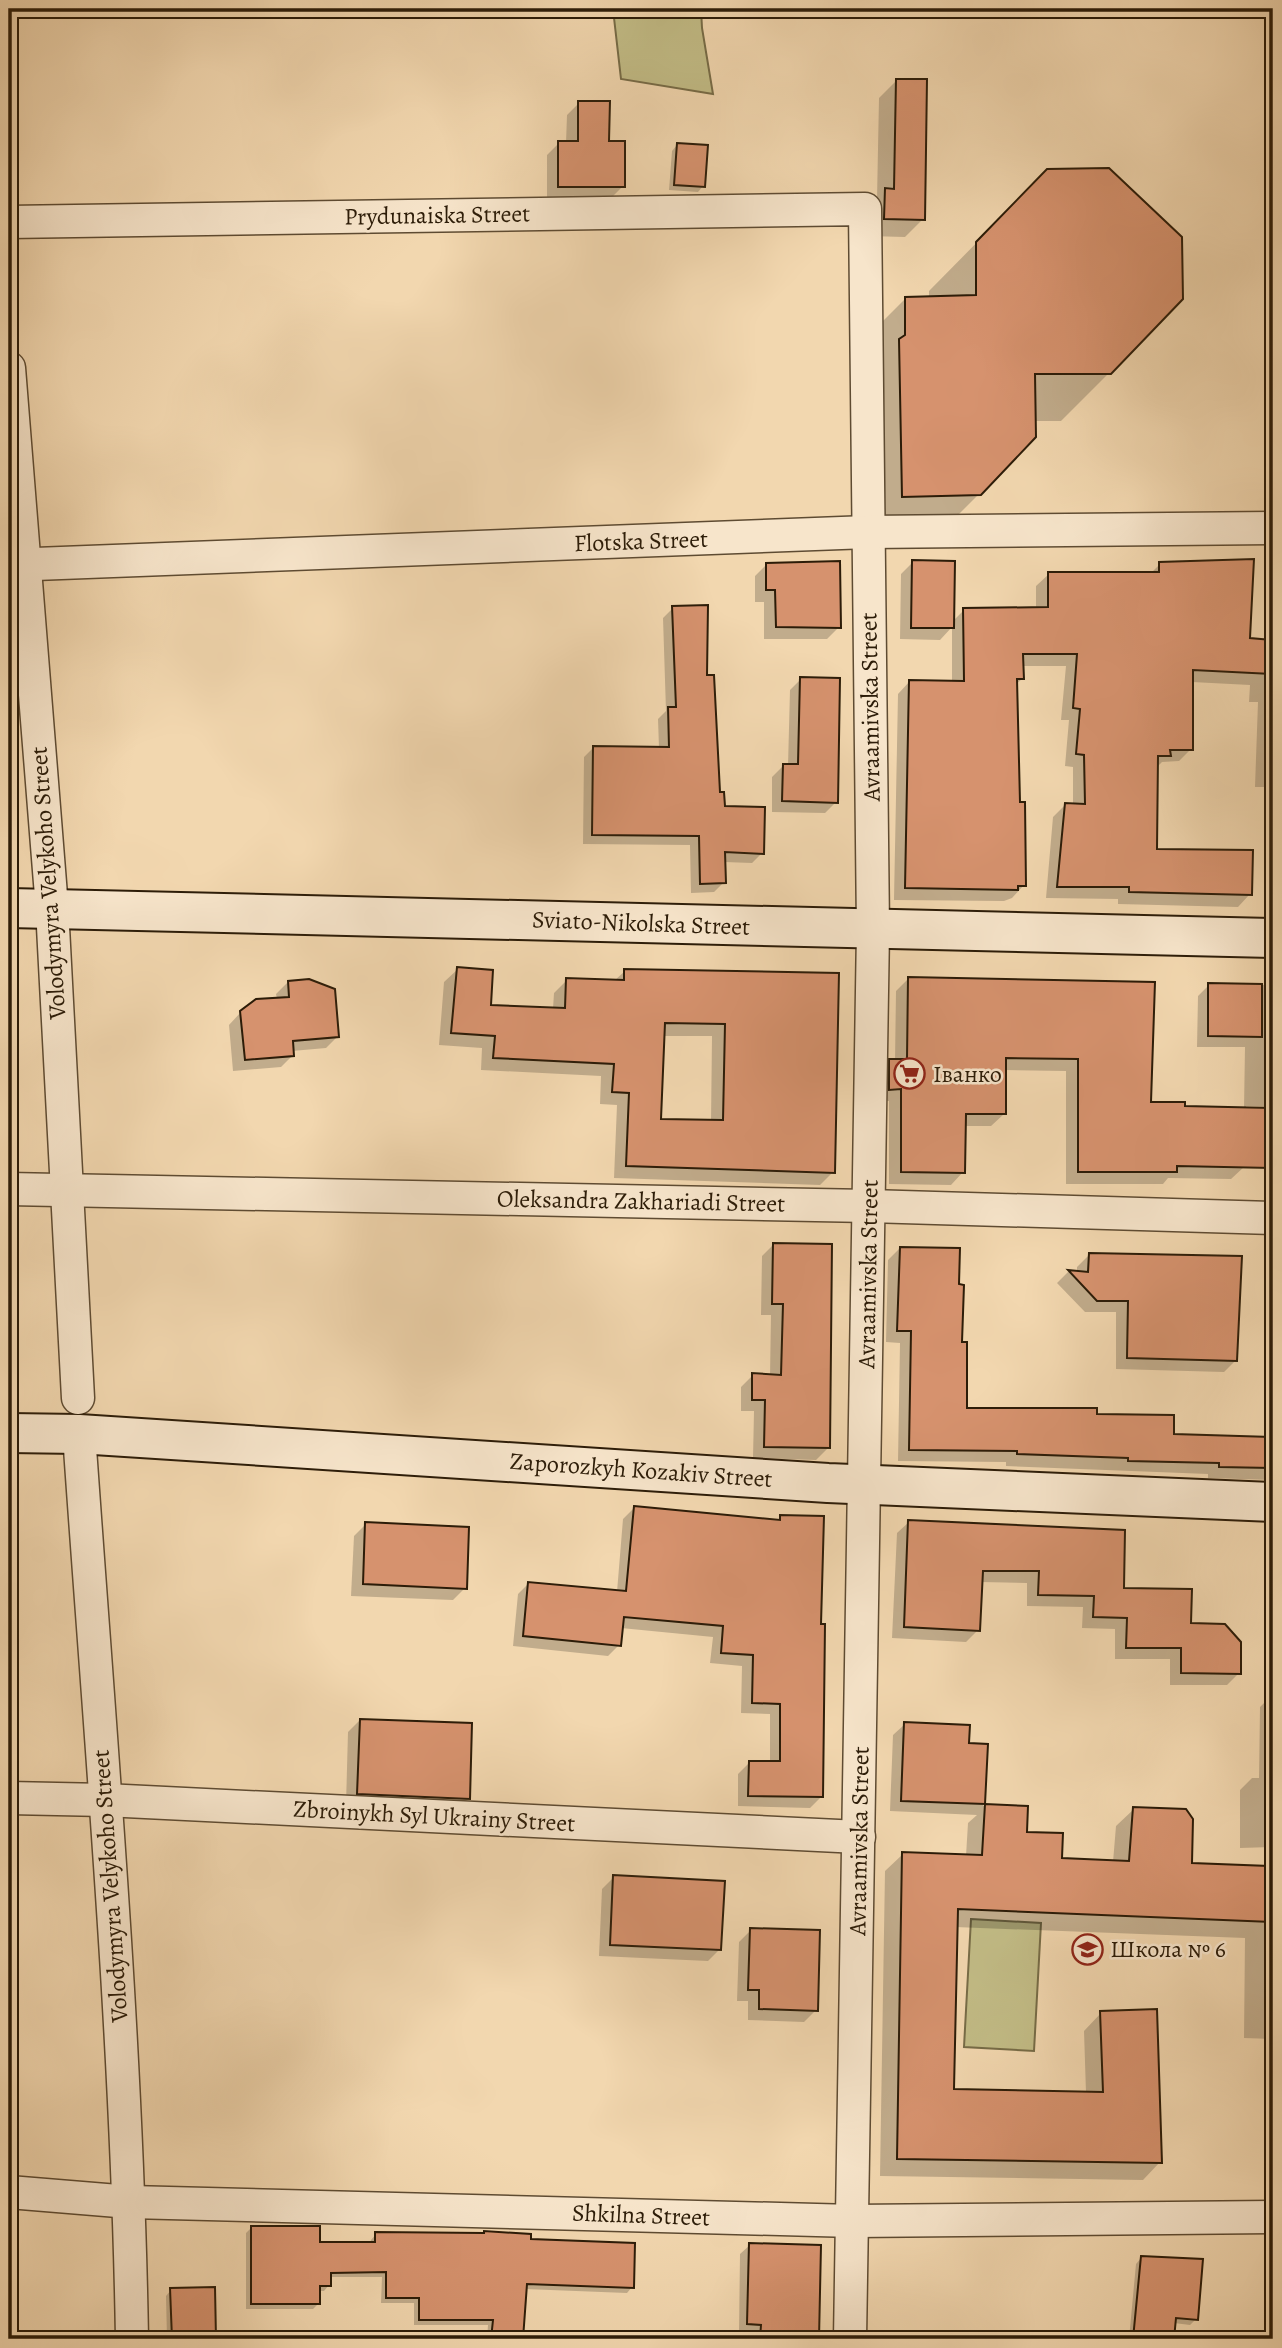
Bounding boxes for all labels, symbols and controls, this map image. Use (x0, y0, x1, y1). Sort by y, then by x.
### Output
street label: Prydunaiska Street (344, 197, 530, 233)
street label: Flotska Street (573, 523, 709, 559)
street label: Avraamivska Street (852, 612, 888, 803)
street label: Volodymyra Velykoho Street (22, 745, 74, 1021)
street label: Sviato-Nikolska Street (531, 903, 751, 943)
supermarket icon: Іванко (893, 1057, 927, 1091)
place label: Іванко (933, 1058, 1002, 1090)
street label: Avraamivska Street (850, 1179, 886, 1370)
street label: Oleksandra Zakhariadi Street (497, 1182, 785, 1220)
street label: Zaporozkyh Kozakiv Street (509, 1445, 773, 1495)
street label: Avraamivska Street (841, 1746, 877, 1937)
street label: Volodymyra Velykoho Street (84, 1748, 136, 2024)
street label: Zbroinykh Syl Ukrainy Street (292, 1793, 576, 1839)
school or university icon: Школа № 6 (1070, 1932, 1104, 1966)
place label: Школа № 6 (1110, 1933, 1226, 1965)
street label: Shkilna Street (572, 2197, 711, 2233)

